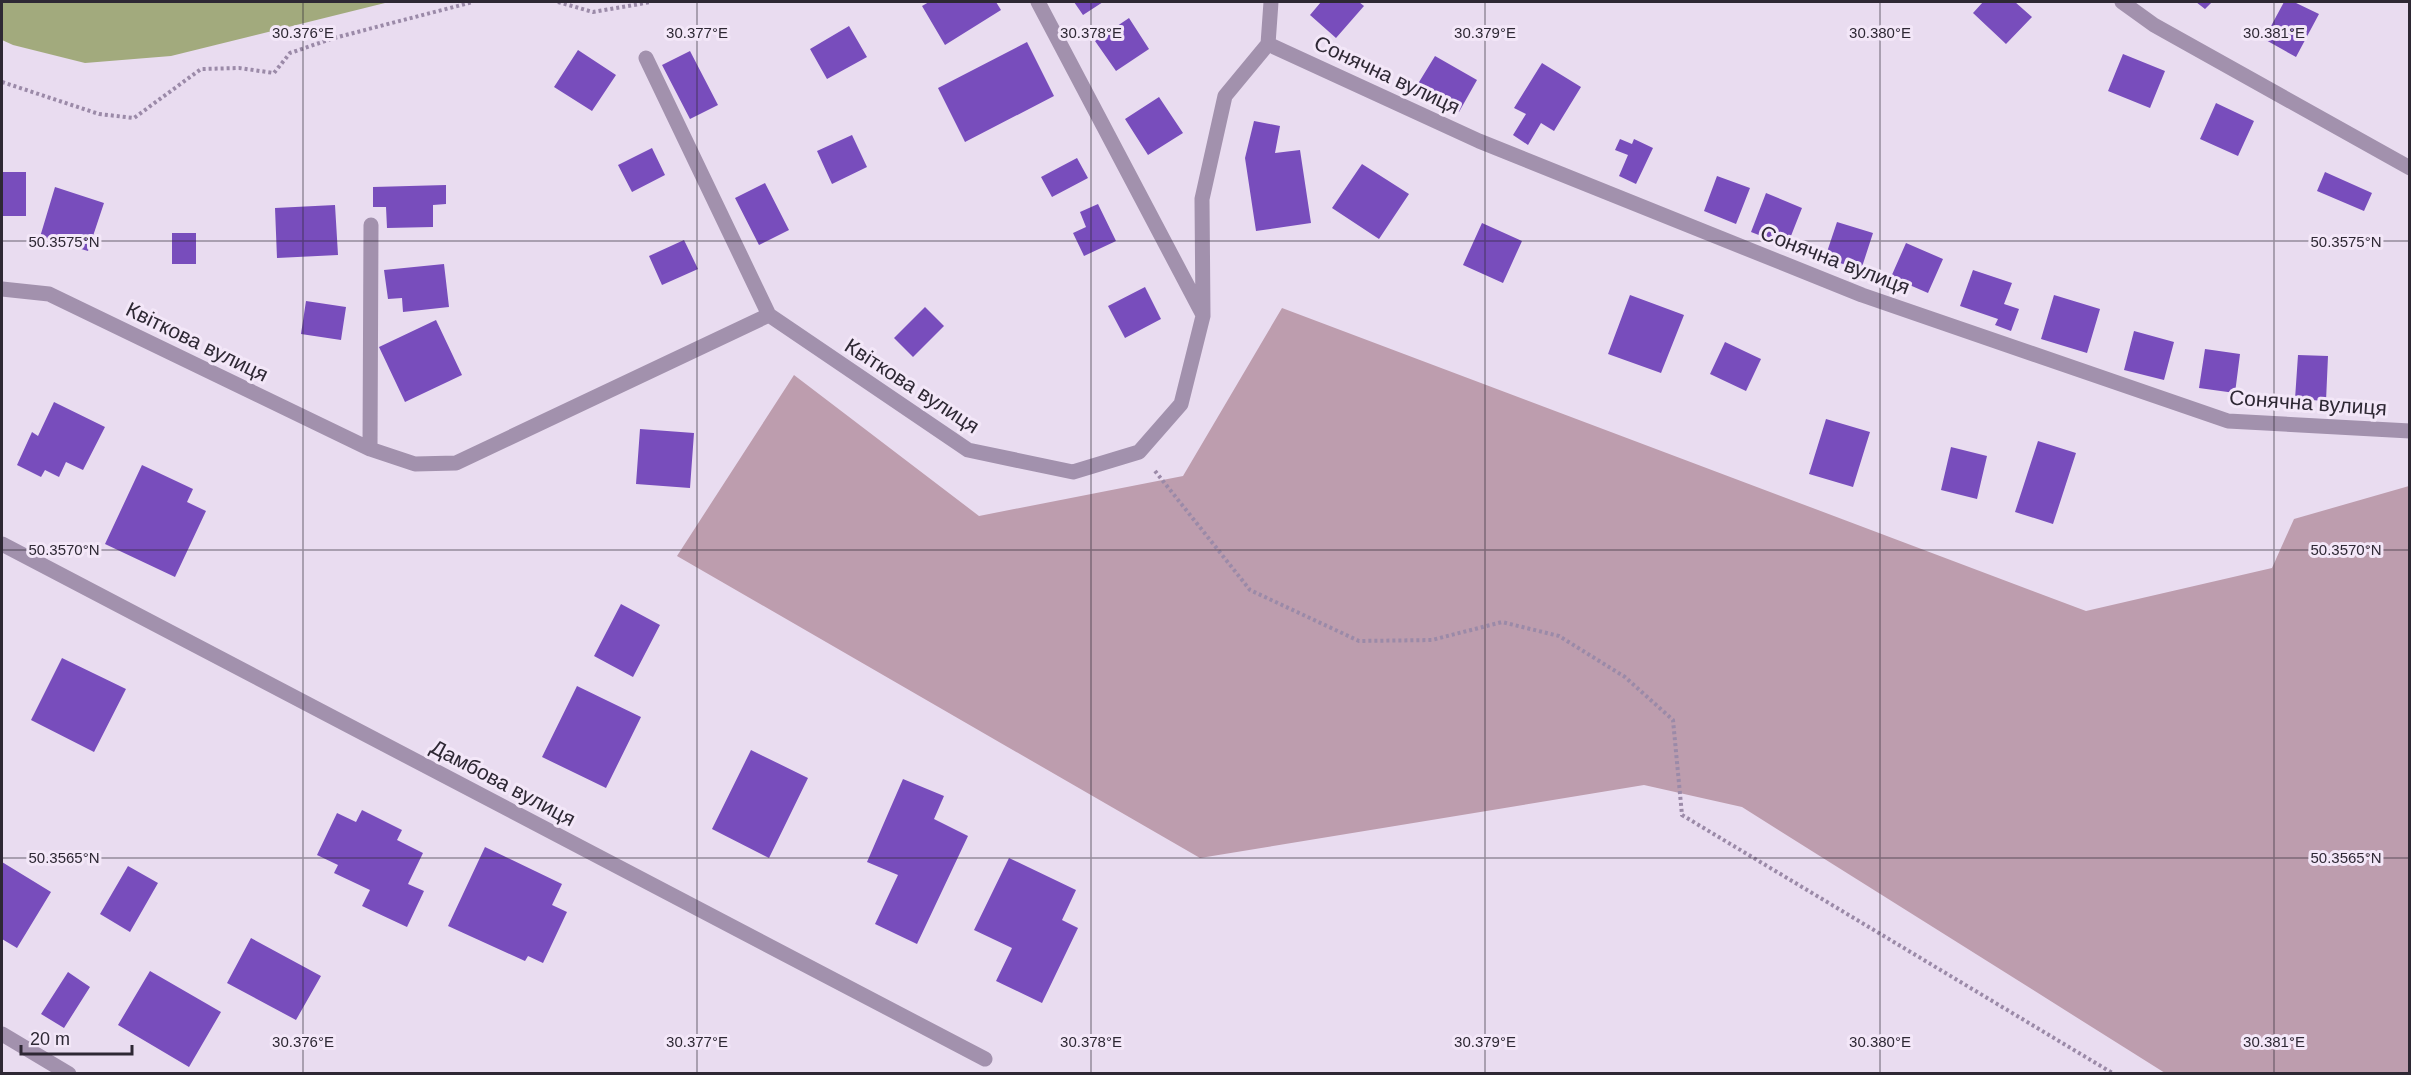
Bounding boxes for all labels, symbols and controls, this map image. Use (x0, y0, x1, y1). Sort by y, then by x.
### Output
text: 30.376°E (272, 24, 334, 41)
text: 30.377°E (666, 24, 728, 41)
text: 30.378°E (1060, 24, 1122, 41)
text: 30.379°E (1454, 24, 1516, 41)
text: 30.380°E (1849, 24, 1911, 41)
text: 30.381°E (2243, 24, 2305, 41)
street label: Сонячна вулиця (1311, 31, 1464, 118)
street label: Сонячна вулиця (1757, 220, 1913, 299)
text: 50.3575°N (28, 233, 100, 250)
text: 50.3575°N (2310, 233, 2382, 250)
street label: Квіткова вулиця (122, 297, 272, 386)
street label: Квіткова вулиця (841, 334, 984, 438)
street label: Сонячна вулиця (2228, 386, 2388, 419)
text: 50.3570°N (28, 541, 100, 558)
text: 50.3570°N (2310, 541, 2382, 558)
street label: Дамбова вулиця (427, 735, 579, 830)
text: 50.3565°N (28, 849, 100, 866)
text: 50.3565°N (2310, 849, 2382, 866)
scale bar (21, 1018, 132, 1056)
text: 20 m (30, 1029, 70, 1049)
text: 30.376°E (272, 1033, 334, 1050)
text: 30.377°E (666, 1033, 728, 1050)
text: 30.378°E (1060, 1033, 1122, 1050)
text: 30.379°E (1454, 1033, 1516, 1050)
text: 30.380°E (1849, 1033, 1911, 1050)
text: 30.381°E (2243, 1033, 2305, 1050)

